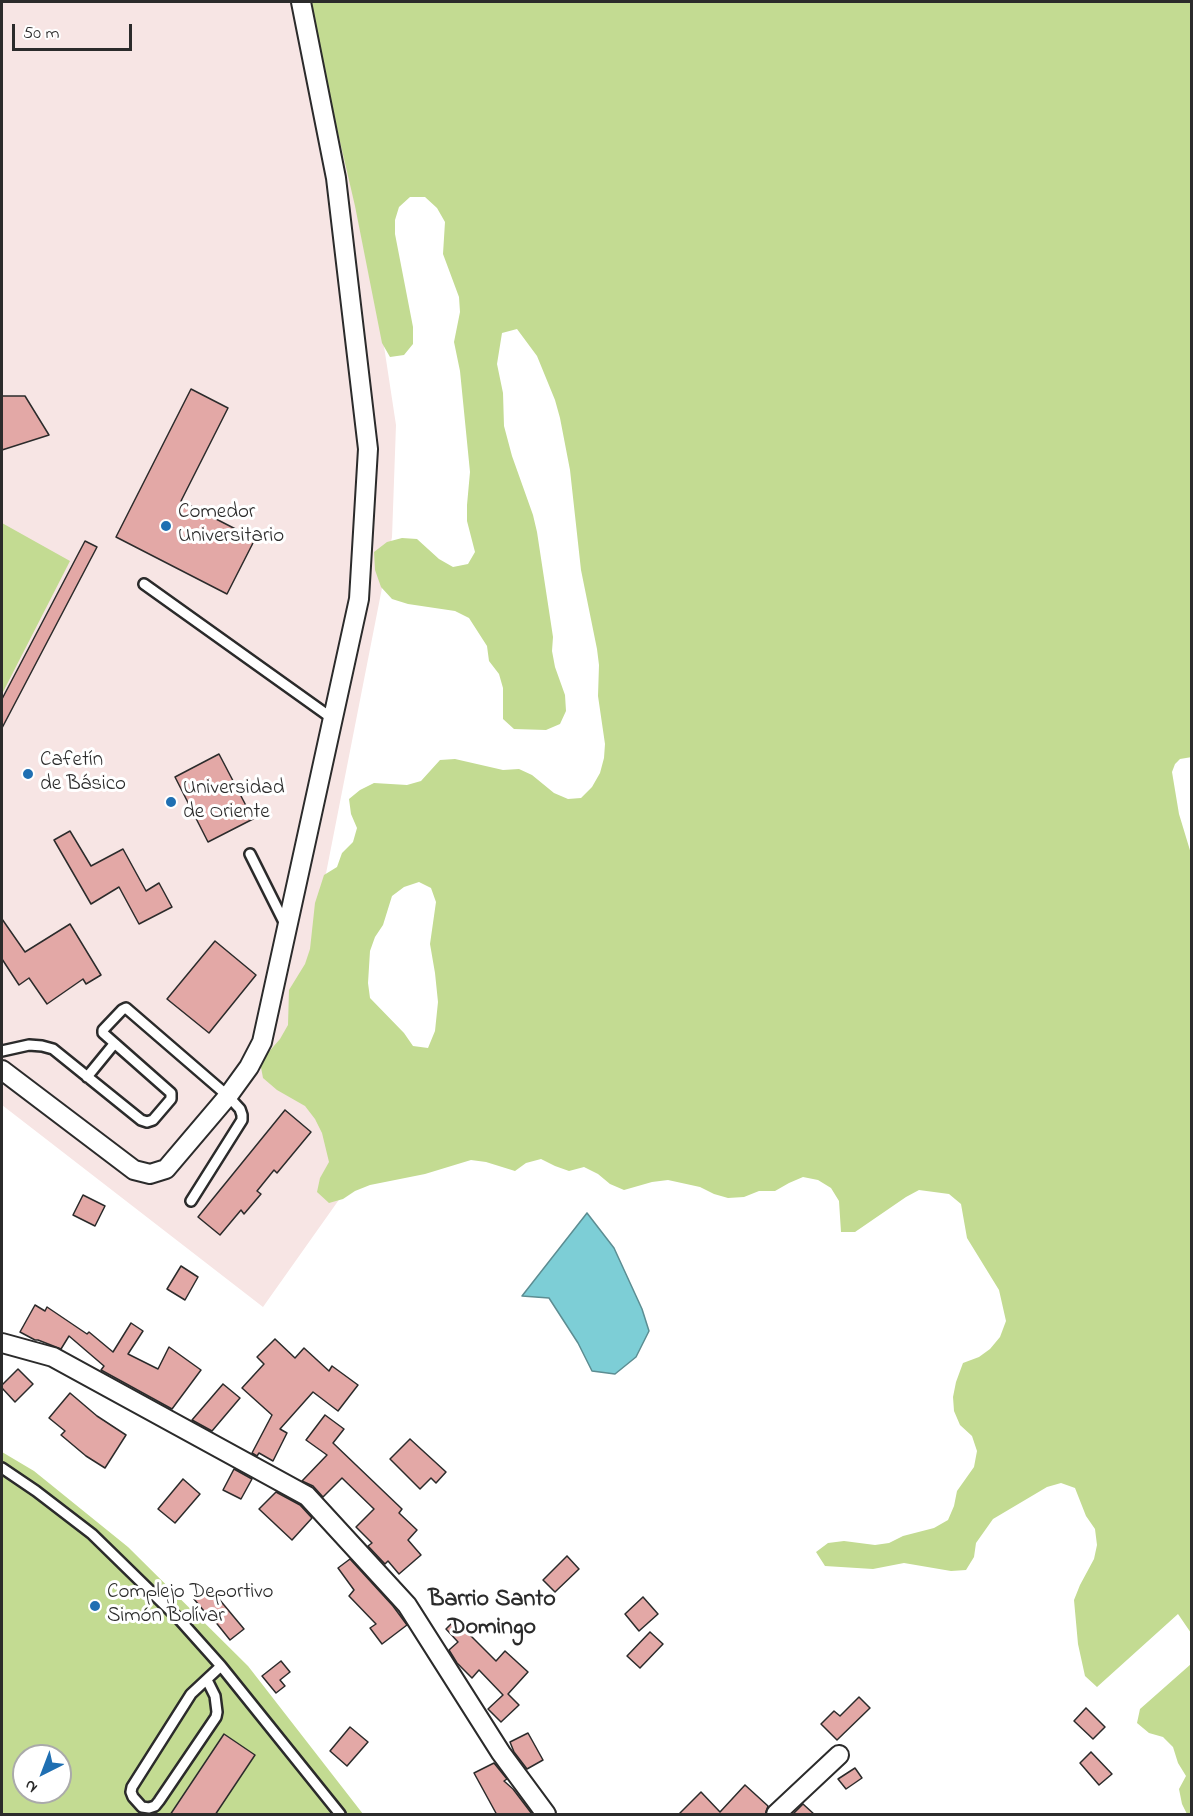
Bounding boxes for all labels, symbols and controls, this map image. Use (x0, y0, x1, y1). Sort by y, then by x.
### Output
scale bar (15, 12, 135, 50)
text: 50 m (23, 21, 60, 47)
place label: Comedor Universitario (178, 501, 284, 551)
marker: Comedor Universitario (159, 519, 173, 533)
place label: Cafetín de Básico (40, 749, 126, 799)
marker: Cafetín de Básico (21, 767, 35, 781)
place label: Universidad de Oriente (183, 777, 284, 827)
marker: Universidad de Oriente (164, 795, 178, 809)
place label: Complejo Deportivo Simón Bolívar (107, 1581, 273, 1631)
district label: Barrio Santo Domingo (428, 1587, 556, 1643)
marker: Complejo Deportivo Simón Bolívar (88, 1599, 102, 1613)
north arrow (12, 1744, 72, 1804)
text: N (19, 1773, 43, 1798)

